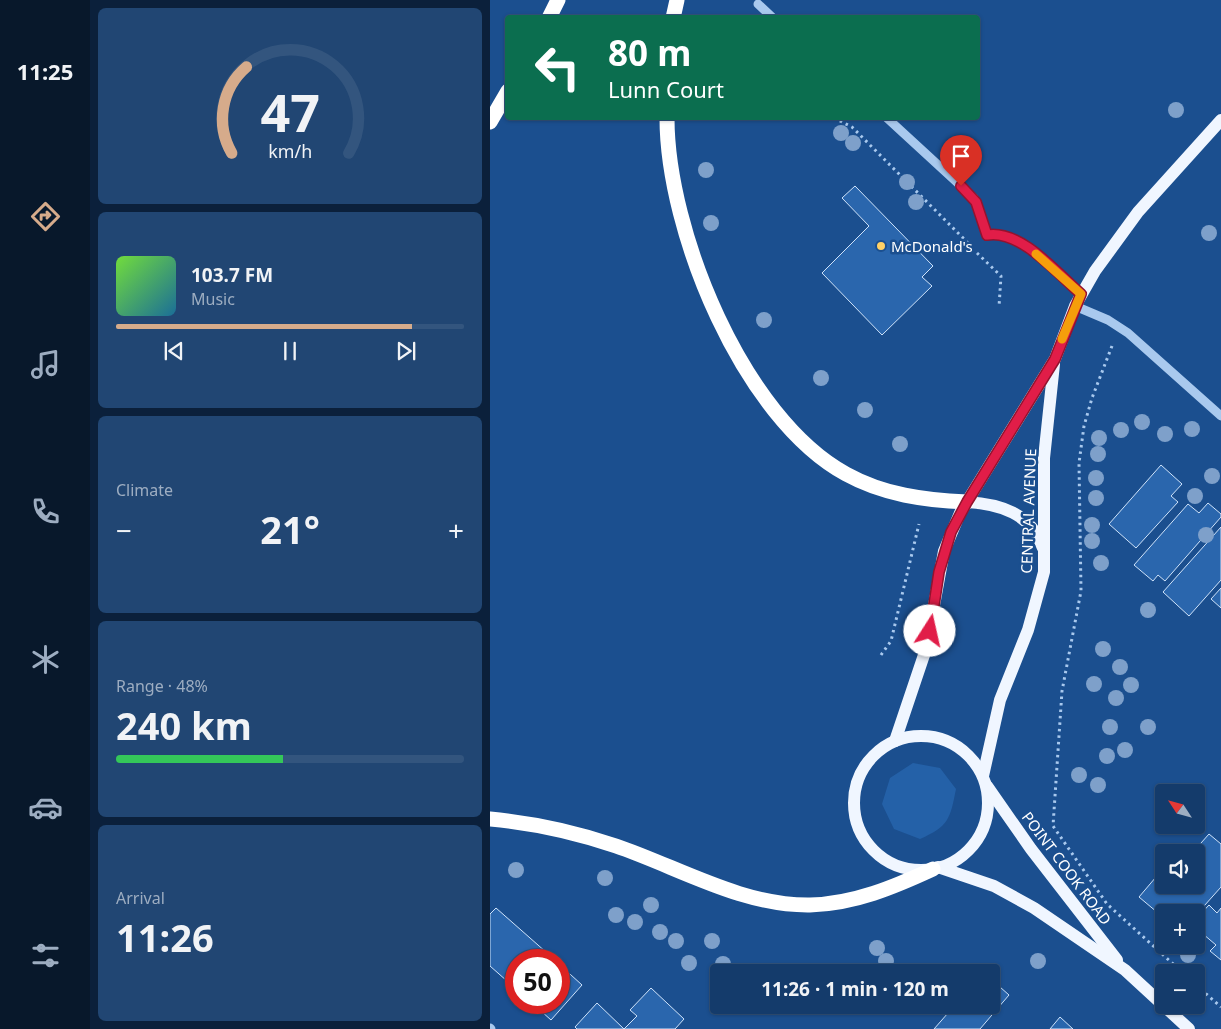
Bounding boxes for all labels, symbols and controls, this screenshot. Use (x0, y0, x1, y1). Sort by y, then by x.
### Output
text: 80 m (608, 29, 691, 76)
icon: left (525, 35, 590, 100)
text: 11:25 (17, 56, 73, 86)
text: Lunn Court (608, 74, 724, 104)
text: 47 (260, 76, 320, 147)
pin (940, 135, 982, 186)
text: km/h (268, 139, 312, 163)
icon: arrive (947, 142, 975, 170)
icon: directions (28, 199, 63, 234)
place label: McDonald's (891, 236, 973, 256)
marker: McDonald's (875, 240, 887, 252)
text: 103.7 FM (191, 262, 273, 288)
text: Music (191, 288, 235, 310)
icon: previous (160, 337, 188, 365)
icon: pause (276, 337, 304, 365)
icon: next (392, 337, 420, 365)
icon: music (28, 347, 63, 382)
street label: CENTRAL AVENUE (1016, 448, 1040, 574)
text: Climate (116, 479, 173, 501)
icon: phone (28, 494, 63, 529)
text: 21° (260, 503, 320, 555)
text: − (116, 511, 132, 549)
text: + (448, 511, 464, 549)
position arrow (903, 604, 955, 656)
icon: climate (28, 642, 63, 677)
text: Range · 48% (116, 675, 208, 697)
text: 240 km (116, 699, 252, 751)
north arrow (1155, 784, 1205, 834)
map controls (1155, 784, 1205, 1014)
icon: car (28, 790, 63, 825)
street label: POINT COOK ROAD (1018, 807, 1116, 929)
button: sound (1155, 844, 1205, 894)
text: Arrival (116, 887, 165, 909)
button: + (1155, 904, 1205, 954)
text: 11:26 (116, 911, 214, 963)
icon: filters (28, 938, 63, 973)
speed limit sign: 50 (505, 949, 570, 1014)
button: − (1155, 964, 1205, 1014)
text: 11:26 · 1 min · 120 m (761, 976, 949, 1002)

